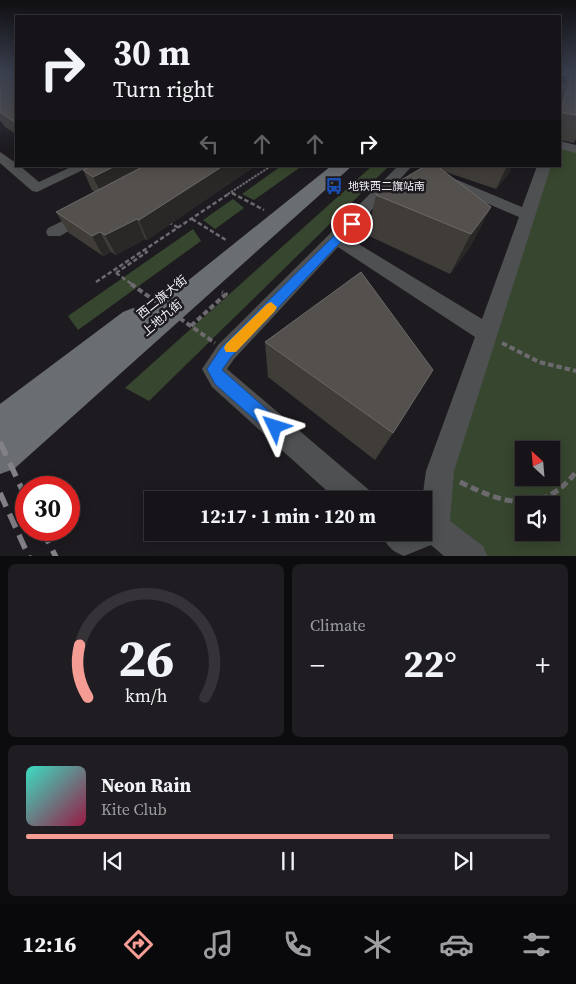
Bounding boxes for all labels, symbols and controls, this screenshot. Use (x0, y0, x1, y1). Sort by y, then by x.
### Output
text: 30 m (113, 29, 190, 77)
icon: right (30, 35, 95, 100)
text: Turn right (113, 74, 214, 104)
icon: left (195, 130, 223, 158)
icon: ahead (248, 130, 276, 158)
icon: ahead (301, 130, 329, 158)
icon: right (354, 130, 382, 158)
bus stop icon: 地铁西二旗站南 (324, 176, 344, 196)
place label: 地铁西二旗站南 (348, 179, 425, 194)
pin (331, 203, 373, 245)
icon: arrive (338, 210, 366, 238)
street label: 西二旗大街 (134, 272, 190, 322)
street label: 上地九街 (138, 296, 186, 340)
position arrow (248, 400, 300, 452)
north arrow (515, 441, 560, 486)
map controls (515, 441, 560, 541)
speed limit sign: 30 (15, 476, 80, 541)
button: sound (515, 496, 560, 541)
text: 12:17 · 1 min · 120 m (200, 503, 376, 529)
text: Climate (310, 614, 366, 636)
text: 26 (118, 622, 174, 693)
text: 22° (403, 638, 457, 690)
text: − (310, 646, 325, 684)
text: + (535, 646, 550, 684)
text: km/h (125, 683, 168, 708)
text: Neon Rain (101, 772, 191, 798)
text: Kite Club (101, 798, 167, 820)
icon: previous (99, 847, 127, 875)
icon: pause (274, 847, 302, 875)
icon: next (449, 847, 477, 875)
icon: directions (121, 927, 156, 962)
icon: music (201, 927, 236, 962)
icon: phone (280, 927, 315, 962)
icon: climate (360, 927, 395, 962)
icon: car (439, 927, 474, 962)
icon: filters (519, 927, 554, 962)
text: 12:16 (22, 929, 77, 959)

